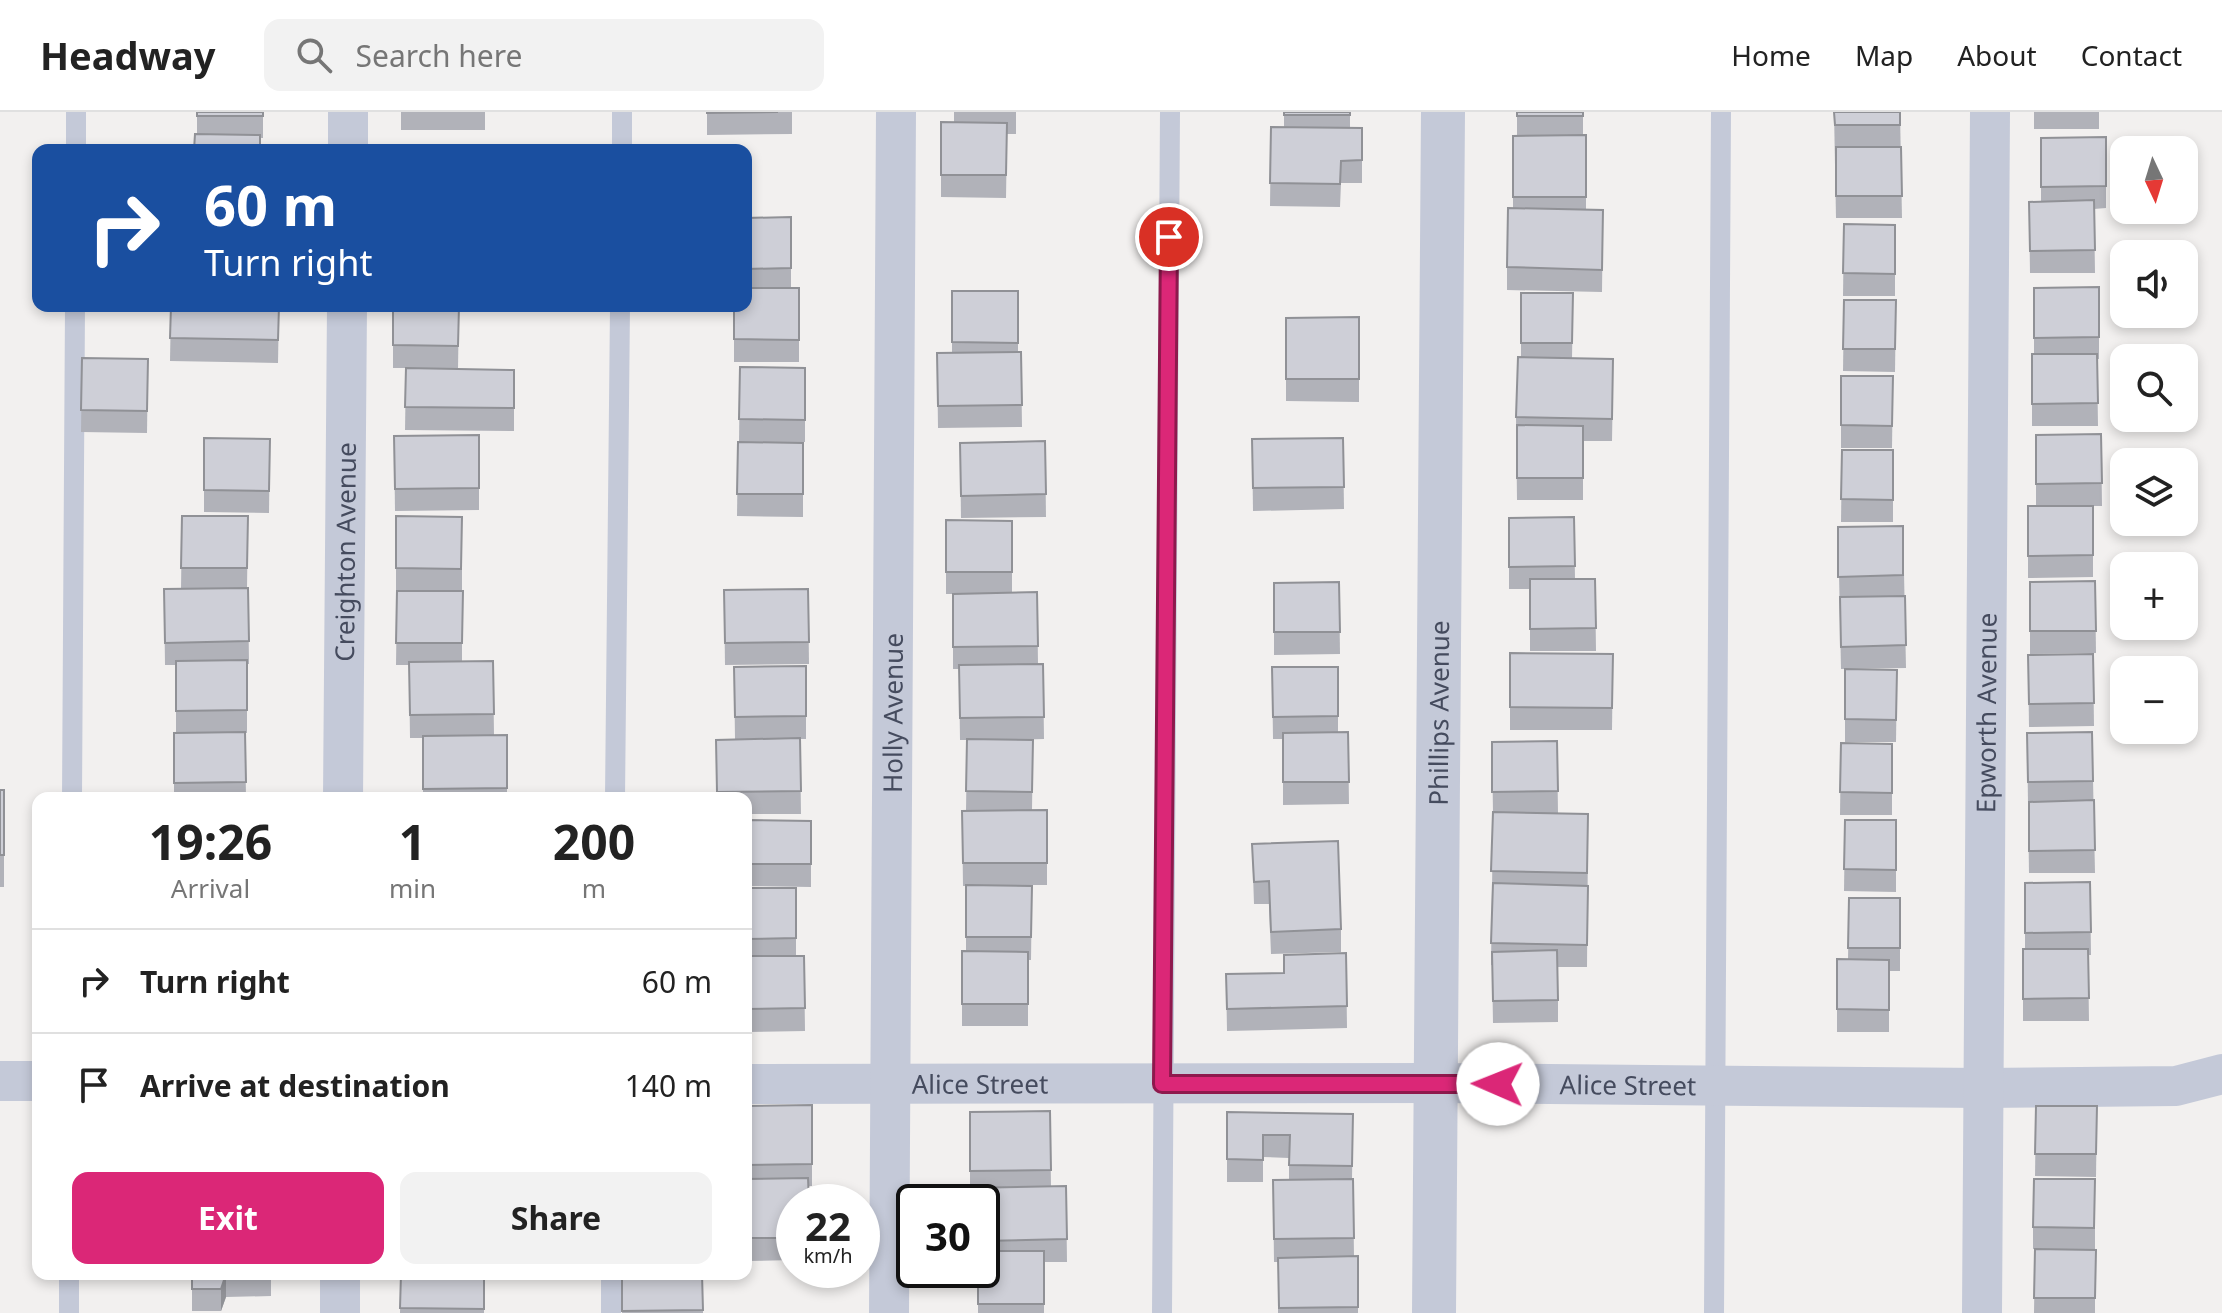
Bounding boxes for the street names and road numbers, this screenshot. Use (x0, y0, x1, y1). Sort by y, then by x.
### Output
street label: Creighton Avenue (326, 442, 364, 662)
street label: Epworth Avenue (1967, 613, 2005, 813)
street label: Phillips Avenue (1420, 620, 1457, 806)
street label: Holly Avenue (874, 633, 911, 793)
street label: Alice Street (912, 1066, 1048, 1102)
street label: Alice Street (1560, 1066, 1696, 1103)

